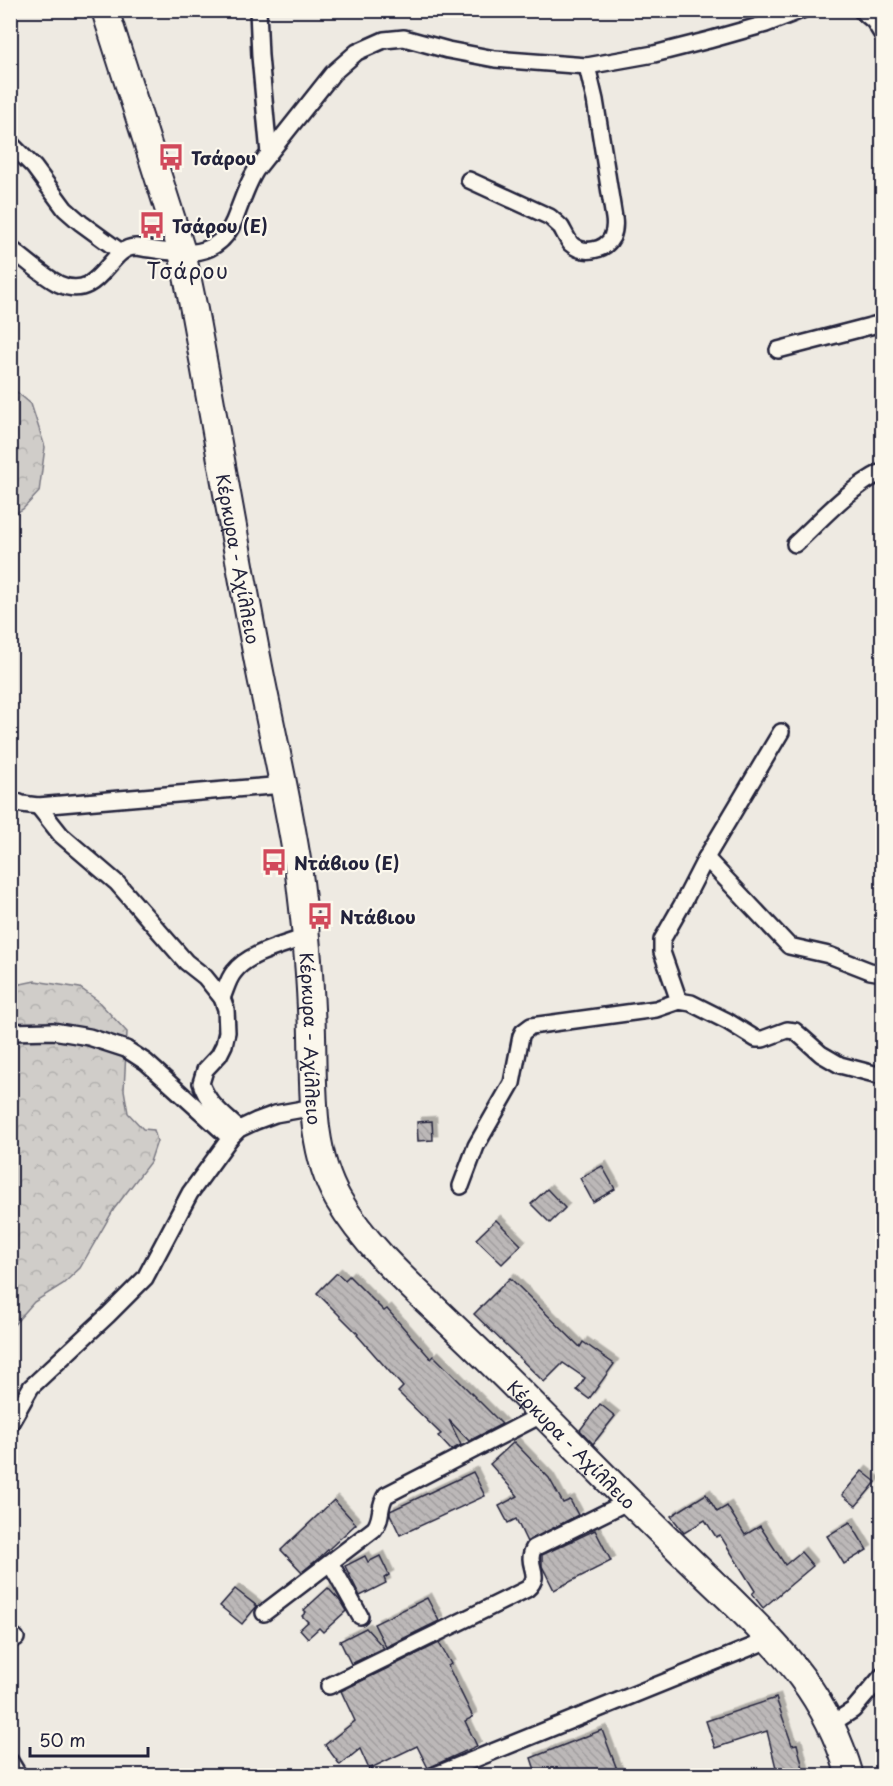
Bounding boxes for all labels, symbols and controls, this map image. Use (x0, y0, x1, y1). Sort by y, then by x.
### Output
bus stop icon: Τσάρου (156, 142, 186, 172)
place label: Τσάρου (191, 144, 256, 171)
bus stop icon: Τσάρου (E) (137, 210, 167, 240)
place label: Τσάρου (E) (172, 212, 268, 239)
district label: Τσάρου (147, 254, 229, 286)
street label: Κέρκυρα - Αχίλλειο (210, 471, 268, 646)
bus stop icon: Ντάβιου (E) (259, 847, 289, 877)
place label: Ντάβιου (E) (294, 849, 399, 876)
bus stop icon: Ντάβιου (305, 901, 335, 931)
place label: Ντάβιου (340, 903, 416, 930)
street label: Κέρκυρα - Αχίλλειο (294, 951, 329, 1126)
street label: Κέρκυρα - Αχίλλειο (502, 1373, 643, 1515)
scale bar (30, 1720, 148, 1758)
text: 50 m (39, 1726, 86, 1753)

